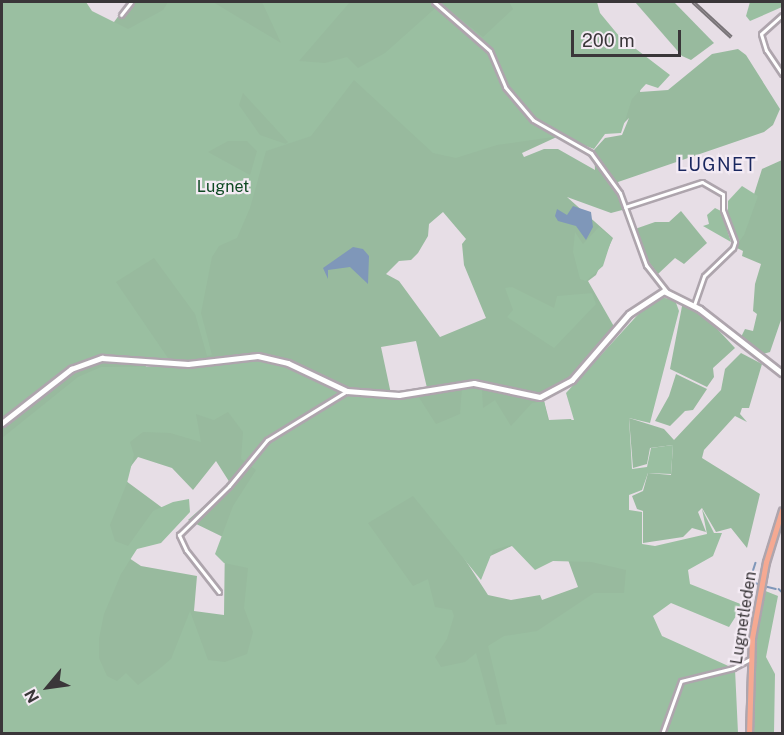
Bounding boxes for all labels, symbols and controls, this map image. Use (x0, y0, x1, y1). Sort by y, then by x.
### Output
scale bar (574, 18, 684, 56)
text: 200 m (582, 30, 635, 51)
district label: LUGNET (677, 154, 757, 176)
park label: Lugnet (197, 177, 249, 197)
street label: Lugnetleden (727, 570, 761, 666)
north arrow (18, 657, 78, 717)
text: N (20, 686, 43, 706)

